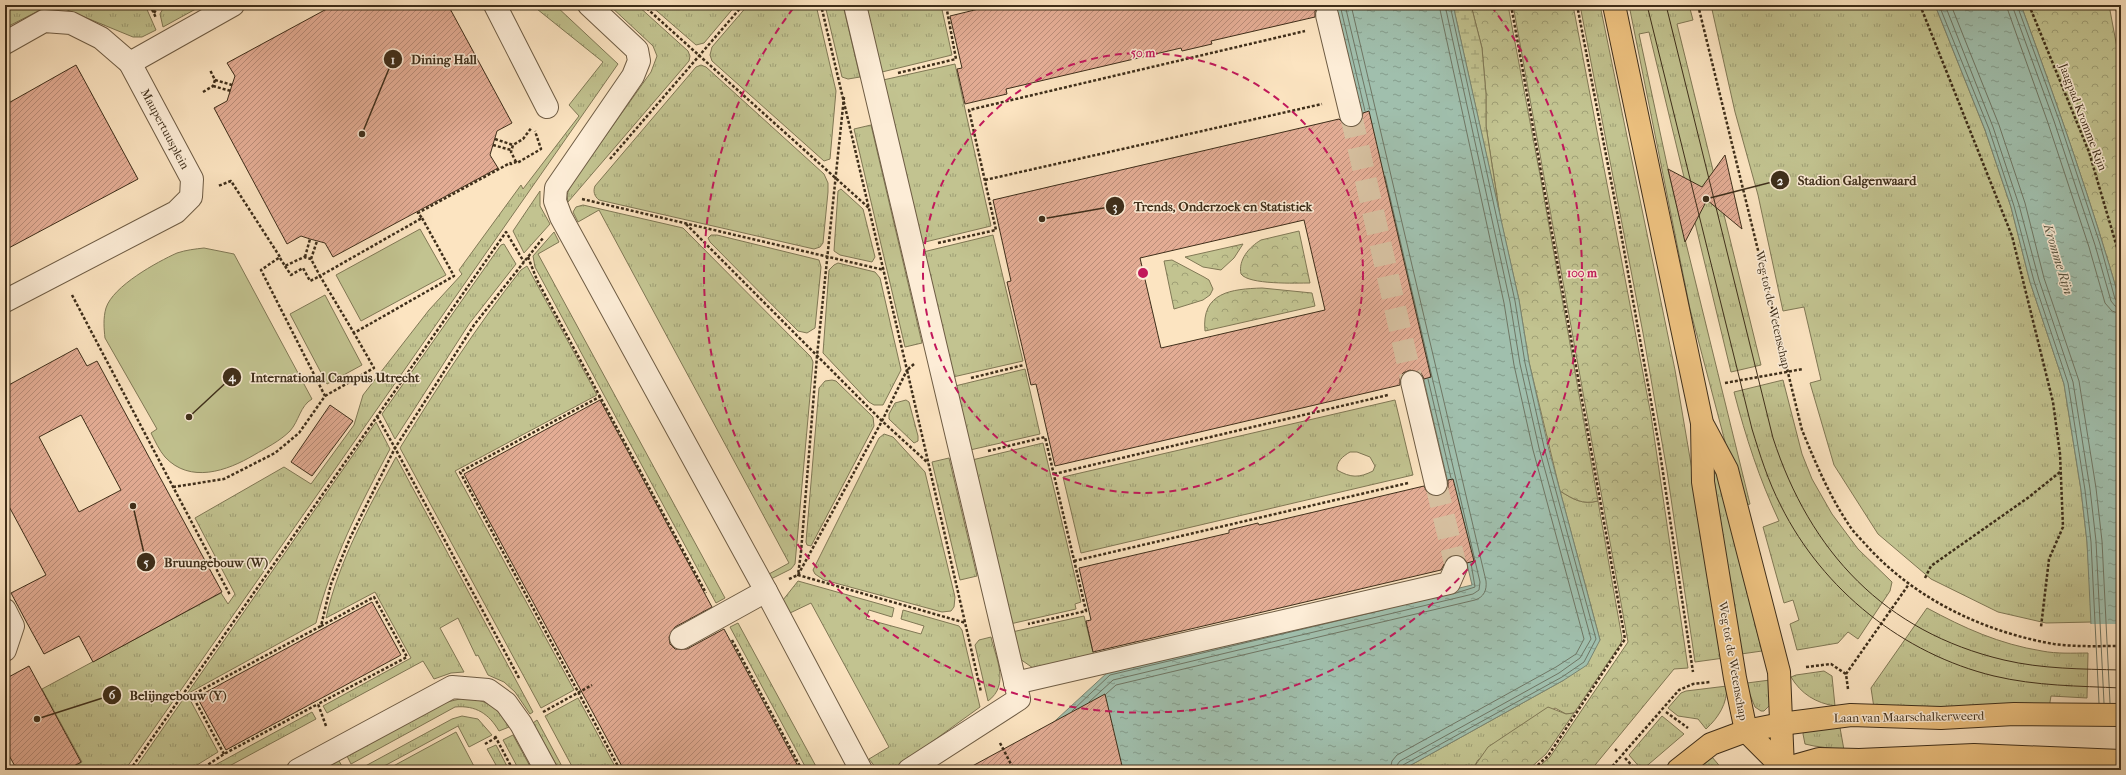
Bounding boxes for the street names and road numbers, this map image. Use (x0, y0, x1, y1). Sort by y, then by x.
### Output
street label: Jaagpad Kromme Rijn (2056, 60, 2110, 173)
street label: Maupertuusplein (138, 86, 192, 172)
street label: Weg tot de Wetenschap (1752, 249, 1794, 371)
street label: Weg tot de Wetenschap (1715, 599, 1750, 722)
street label: Laan van Maarschalkerweerd (1834, 709, 1985, 725)

